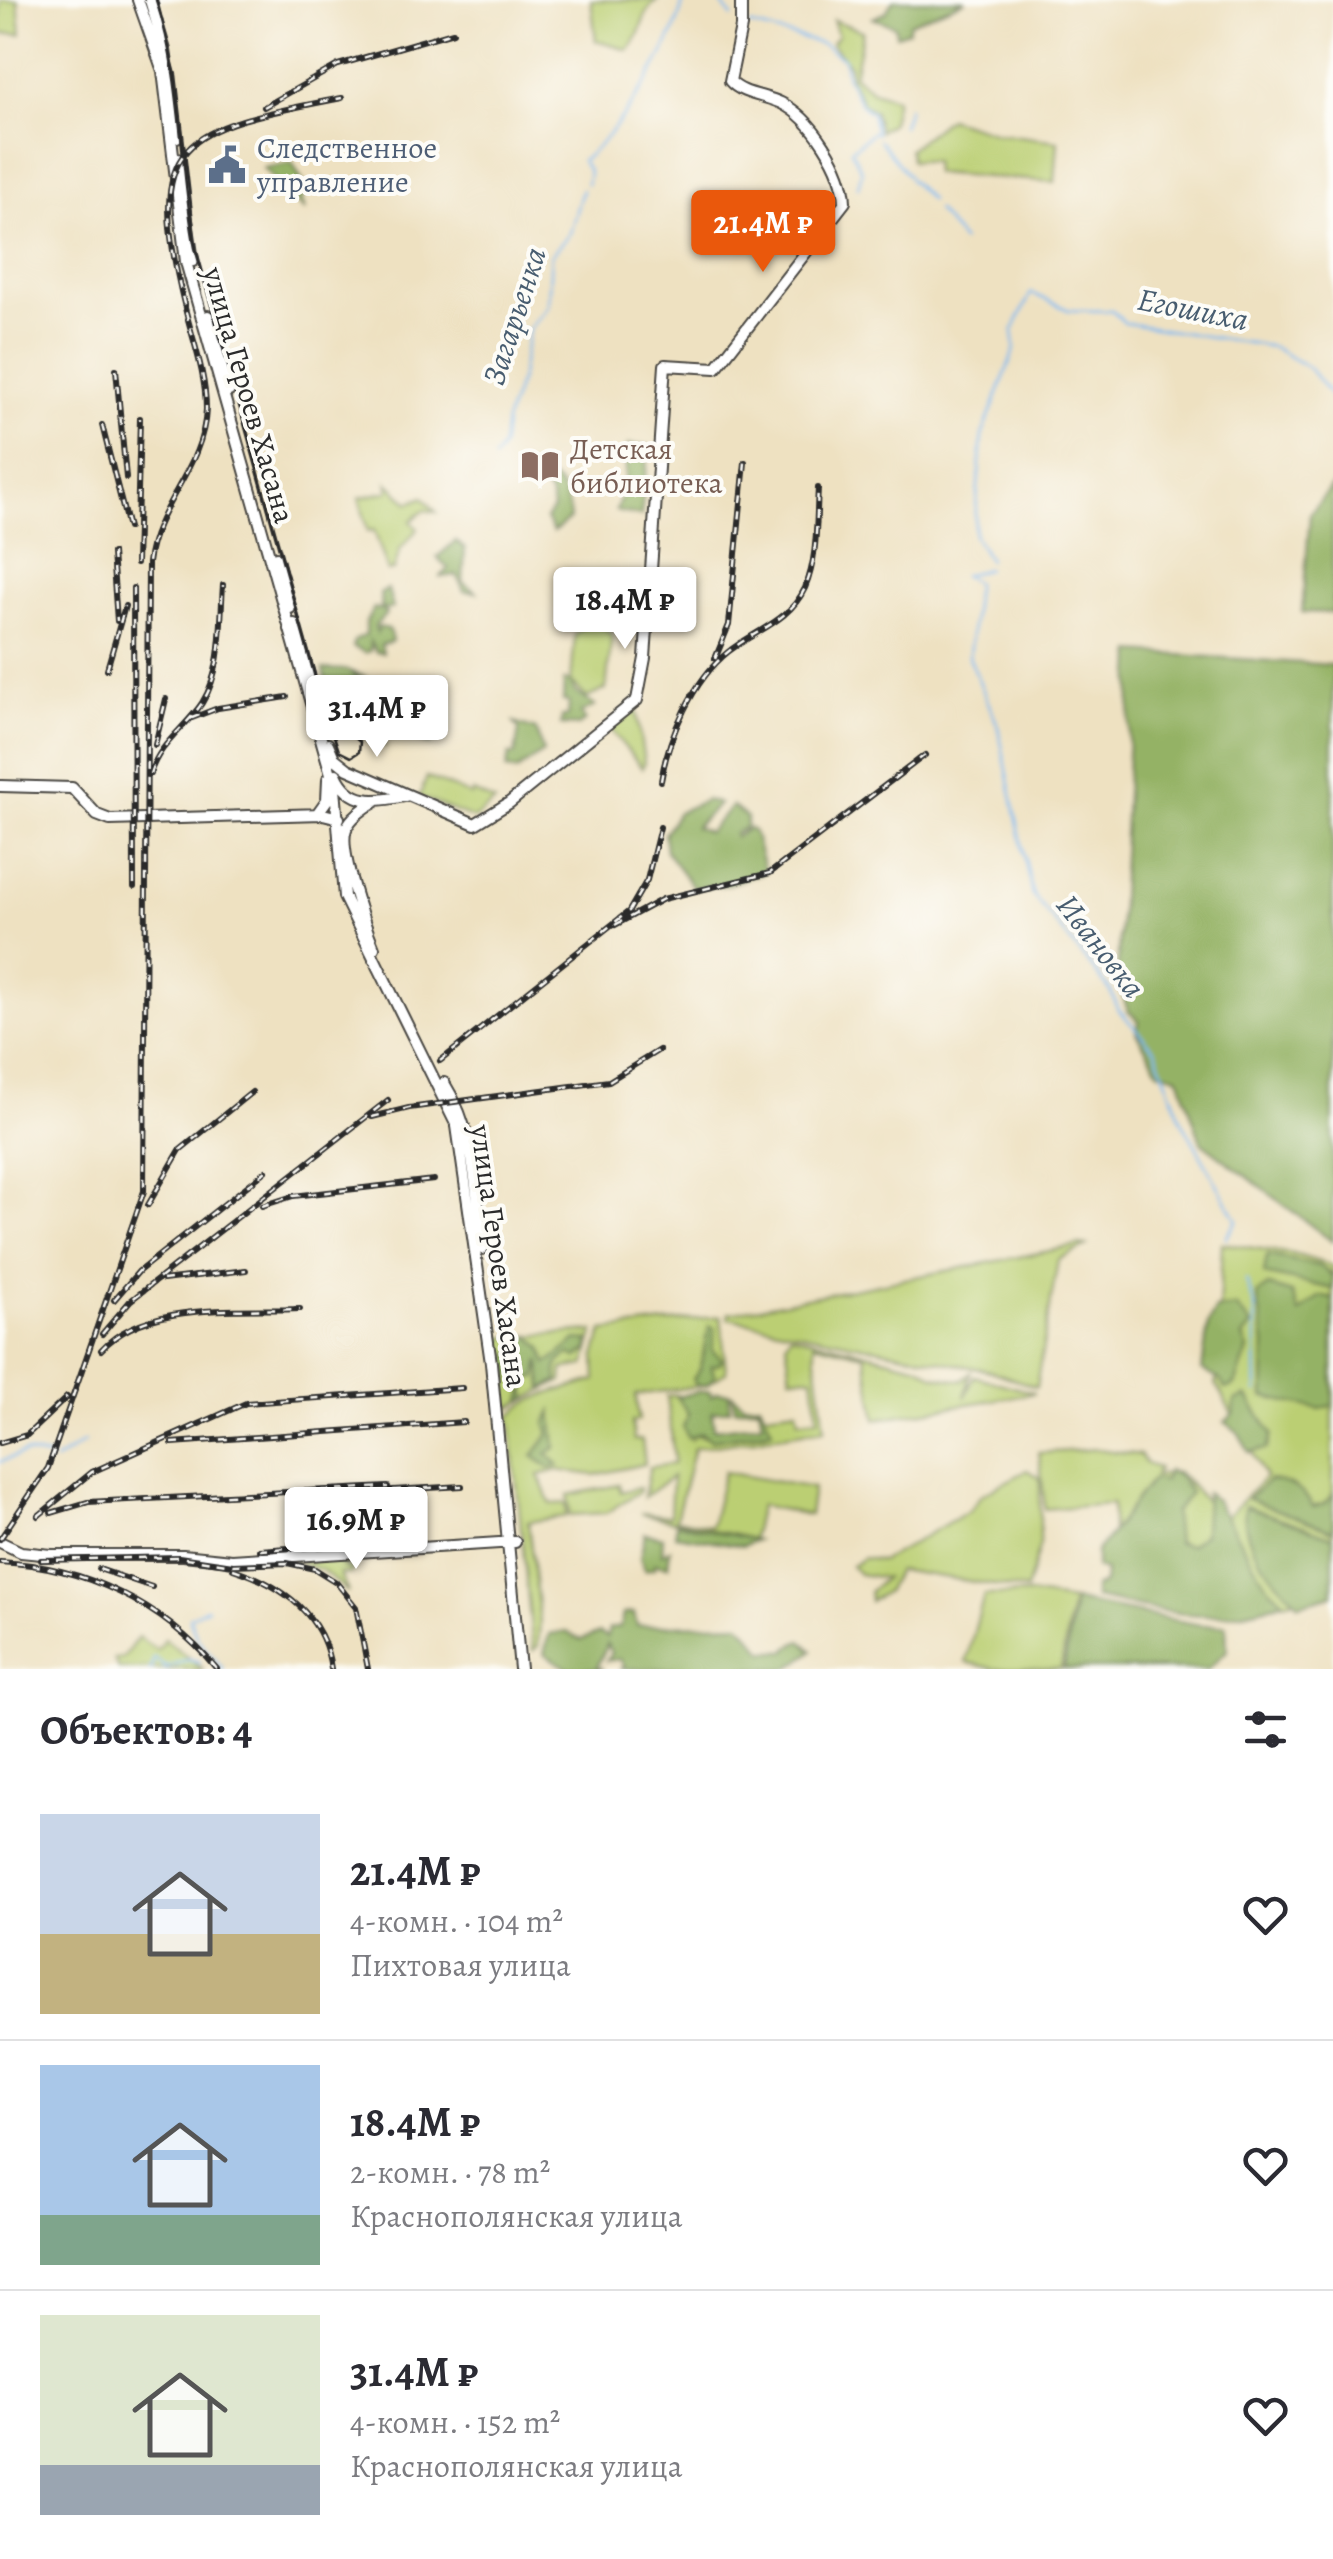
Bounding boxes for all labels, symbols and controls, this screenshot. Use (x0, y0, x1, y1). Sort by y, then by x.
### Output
place label: Следственное управление (256, 128, 437, 202)
public building icon: Следственное управление (206, 144, 248, 186)
pin: 21.4M ₽ (671, 190, 855, 275)
text: 21.4M ₽ (713, 200, 813, 244)
water label: Загарьенка (471, 241, 557, 391)
street label: улица Героев Хасана (193, 261, 305, 528)
water label: Егошиха (1134, 277, 1252, 341)
place label: Детская библиотека (570, 429, 723, 503)
library icon: Детская библиотека (519, 445, 561, 487)
pin: 18.4M ₽ (533, 567, 717, 652)
text: 18.4M ₽ (575, 577, 675, 621)
pin: 31.4M ₽ (285, 675, 469, 760)
text: 31.4M ₽ (328, 685, 426, 729)
water label: Ивановка (1046, 885, 1156, 1007)
street label: улица Героев Хасана (461, 1121, 537, 1390)
pin: 16.9M ₽ (264, 1487, 448, 1572)
text: 16.9M ₽ (307, 1497, 405, 1541)
text: Объектов: 4 (40, 1701, 252, 1758)
icon: filters (1238, 1702, 1293, 1757)
text: 21.4M ₽ (350, 1842, 481, 1899)
icon: home (120, 1854, 240, 1974)
icon: heart (1238, 1887, 1293, 1942)
text: 4-комн. · 104 m² (350, 1899, 563, 1943)
text: Пихтовая улица (350, 1943, 571, 1987)
text: 18.4M ₽ (350, 2093, 480, 2150)
icon: home (120, 2105, 240, 2225)
icon: heart (1238, 2138, 1293, 2193)
text: 2-комн. · 78 m² (350, 2150, 550, 2194)
text: Краснополянская улица (350, 2194, 682, 2238)
text: 31.4M ₽ (350, 2343, 478, 2400)
icon: home (120, 2355, 240, 2475)
icon: heart (1238, 2388, 1293, 2443)
text: 4-комн. · 152 m² (350, 2400, 560, 2444)
text: Краснополянская улица (350, 2444, 682, 2488)

